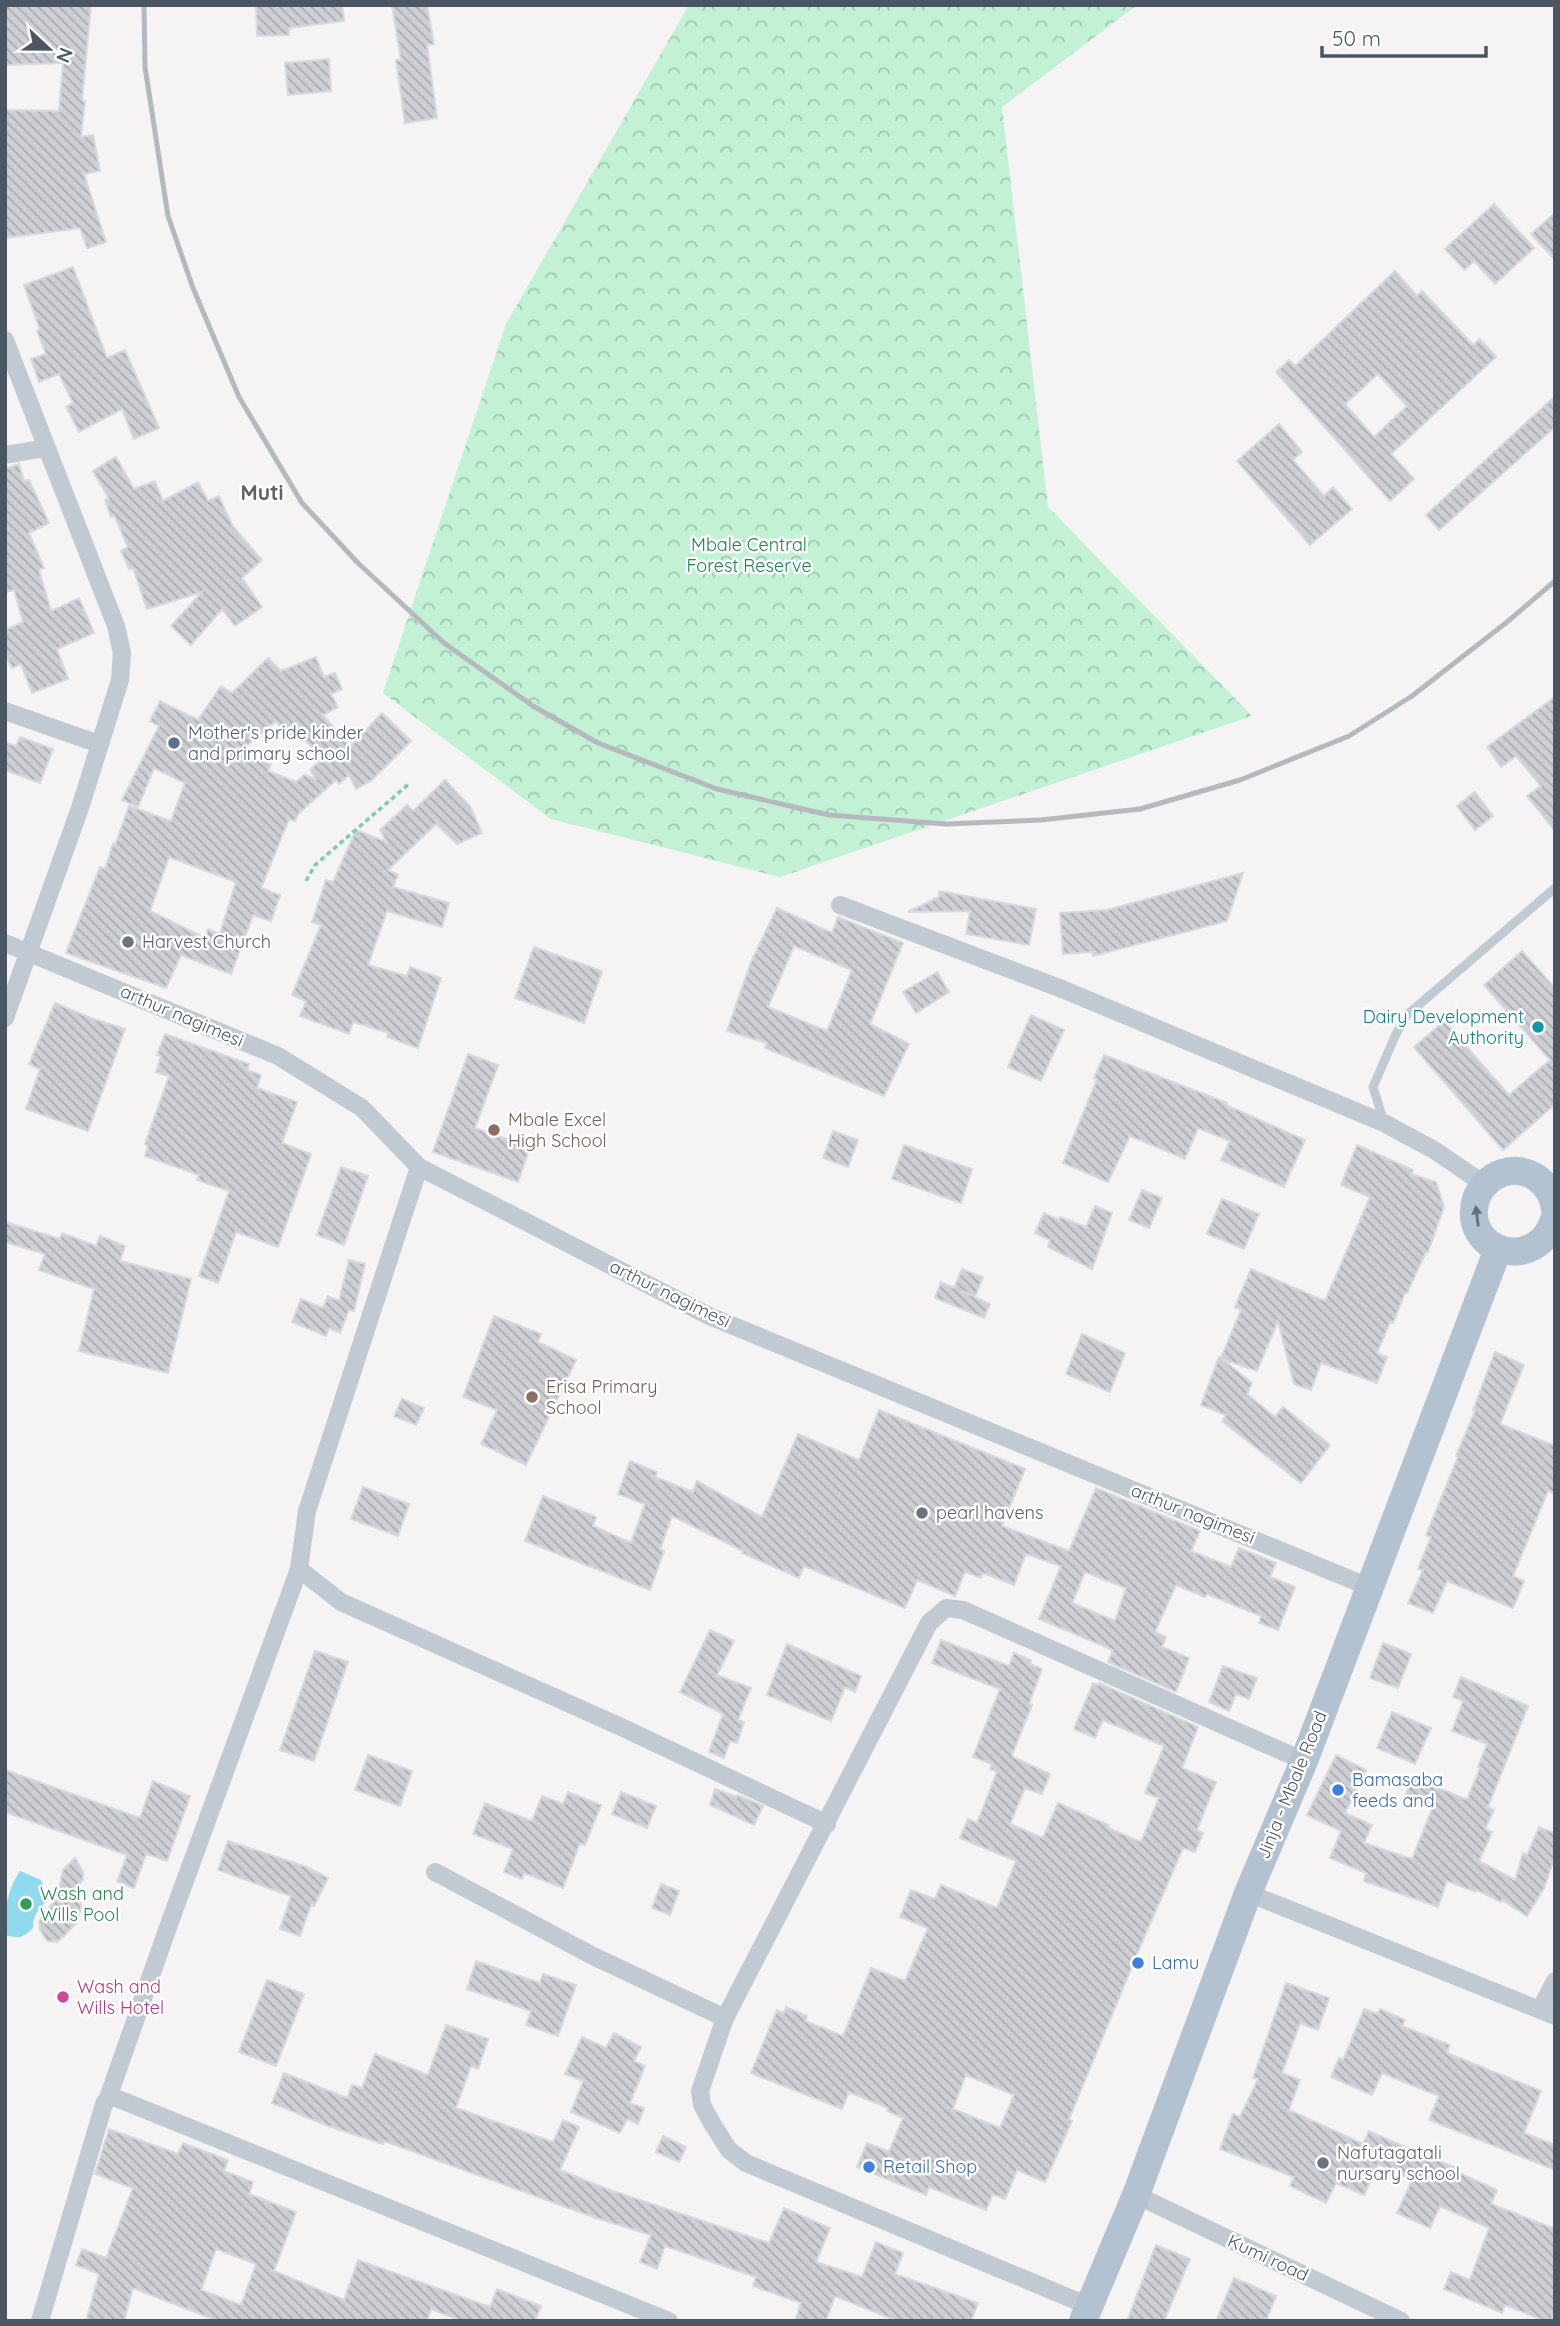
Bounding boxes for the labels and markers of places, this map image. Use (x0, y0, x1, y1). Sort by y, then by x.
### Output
place label: Mother's pride kinder and primary school (188, 721, 364, 765)
marker: Mother's pride kinder and primary school (166, 735, 182, 751)
place label: Harvest Church (142, 930, 271, 953)
marker: Harvest Church (120, 934, 136, 950)
place label: Dairy Development Authority (1363, 1005, 1524, 1049)
marker: Dairy Development Authority (1530, 1019, 1546, 1035)
place label: Mbale Excel High School (508, 1108, 607, 1152)
marker: Mbale Excel High School (486, 1122, 502, 1138)
place label: Erisa Primary School (546, 1375, 657, 1419)
marker: Erisa Primary School (524, 1389, 540, 1405)
place label: pearl havens (936, 1501, 1043, 1524)
marker: pearl havens (914, 1505, 930, 1521)
place label: Bamasaba feeds and (1352, 1768, 1443, 1812)
marker: Bamasaba feeds and (1330, 1782, 1346, 1798)
place label: Wash and Wills Pool (40, 1882, 124, 1926)
marker: Wash and Wills Pool (18, 1896, 34, 1912)
place label: Lamu (1152, 1951, 1199, 1974)
marker: Lamu (1130, 1955, 1146, 1971)
place label: Wash and Wills Hotel (77, 1975, 164, 2019)
marker: Wash and Wills Hotel (55, 1989, 71, 2005)
place label: Nafutagatali nursary school (1337, 2141, 1460, 2185)
place label: Retail Shop (883, 2155, 977, 2178)
marker: Nafutagatali nursary school (1315, 2155, 1331, 2171)
marker: Retail Shop (861, 2159, 877, 2175)

